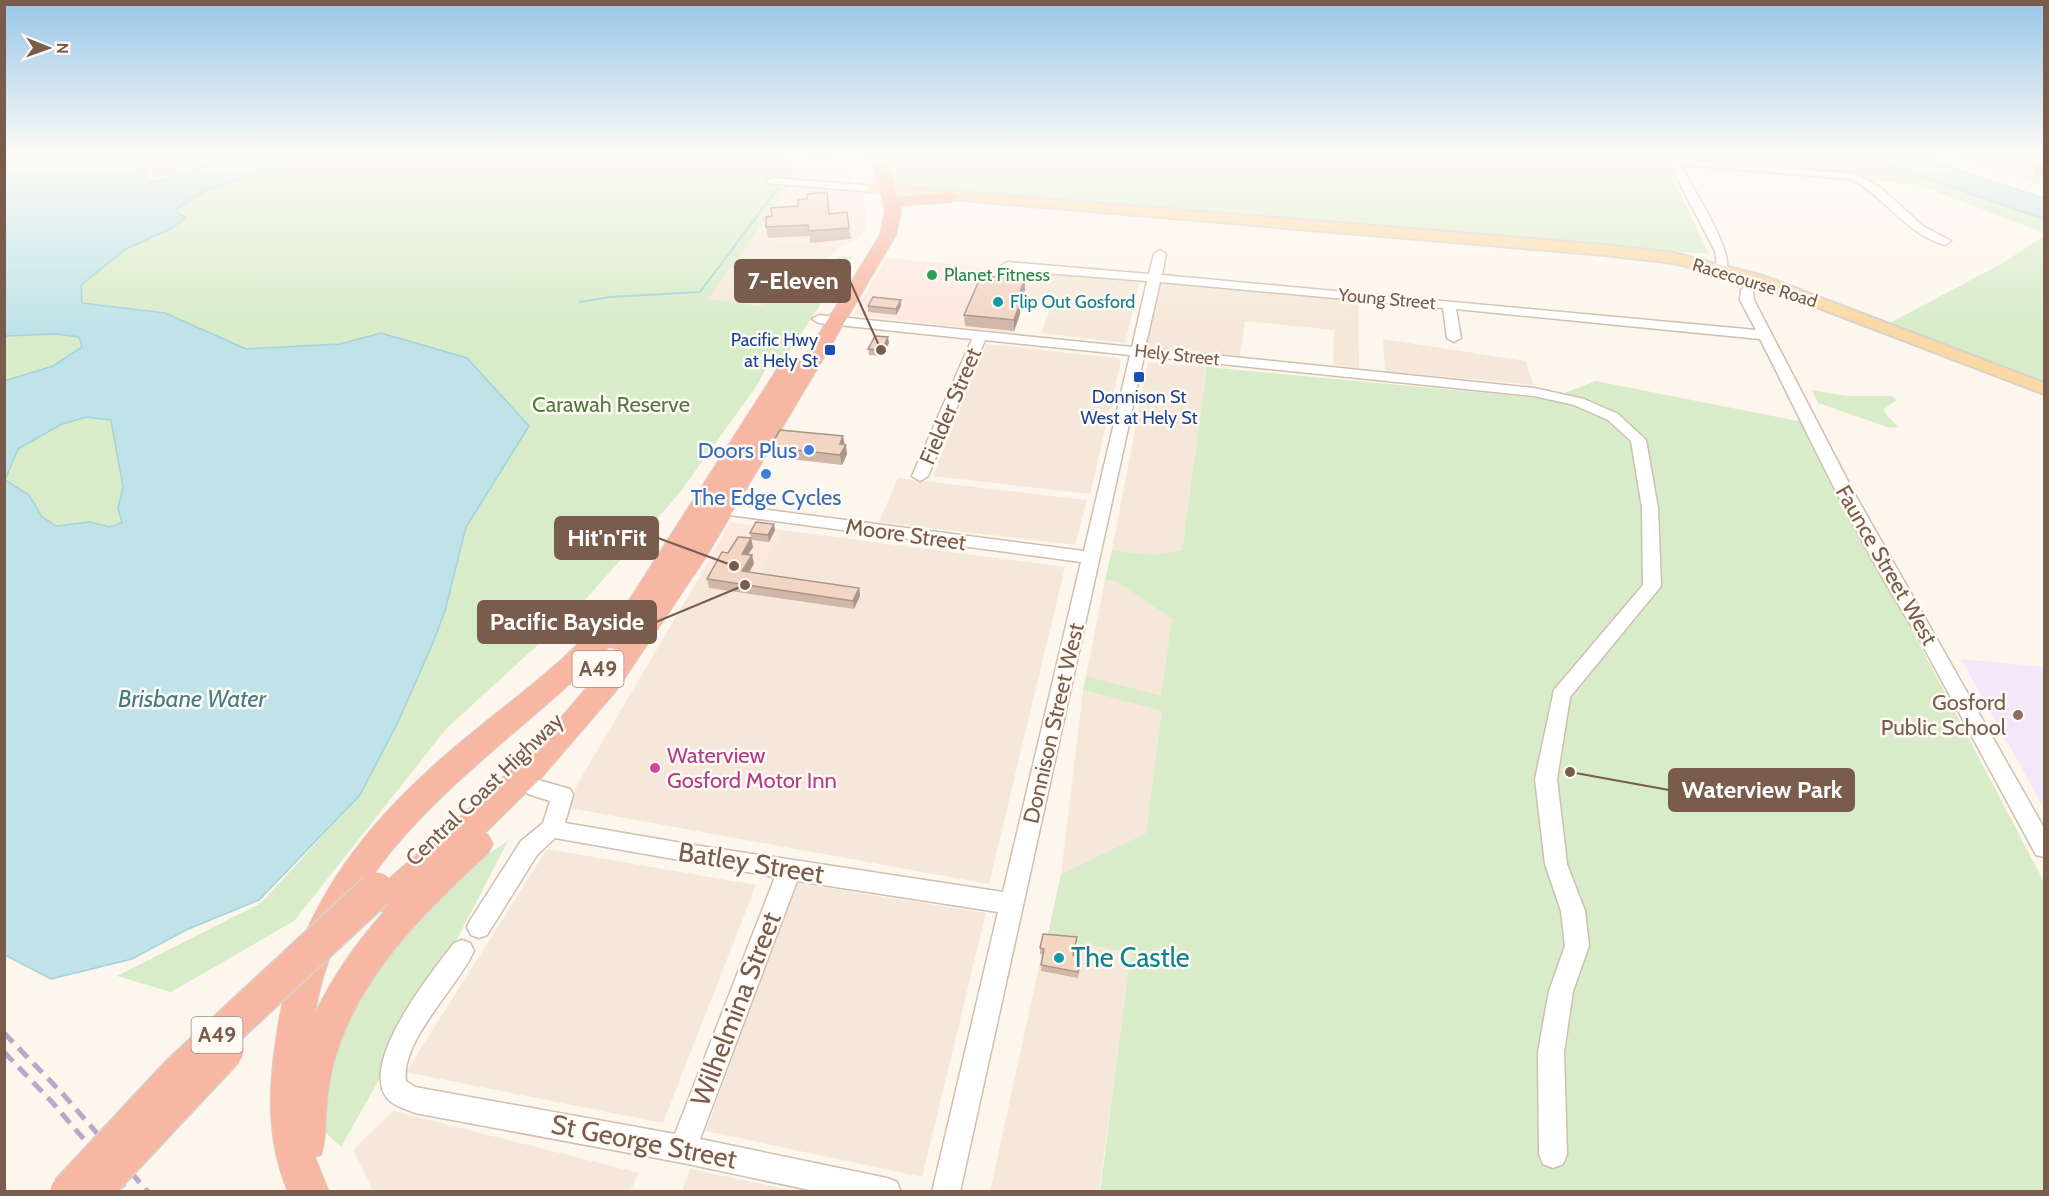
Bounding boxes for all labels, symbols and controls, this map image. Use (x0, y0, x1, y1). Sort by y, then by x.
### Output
north arrow (18, 18, 78, 78)
text: N (53, 42, 72, 54)
street label: Racecourse Road (1690, 254, 1820, 312)
callout: 7-Eleven (735, 260, 850, 302)
place label: Planet Fitness (944, 264, 1050, 286)
text: 7-Eleven (747, 266, 839, 295)
marker: Planet Fitness (925, 268, 939, 282)
street label: Young Street (1337, 284, 1436, 314)
place label: Flip Out Gosford (1010, 291, 1135, 313)
marker: Flip Out Gosford (991, 295, 1005, 309)
place label: Pacific Hwy at Hely St (731, 329, 818, 372)
street label: Hely Street (1133, 340, 1221, 370)
marker: Pacific Hwy at Hely St (823, 343, 837, 357)
street label: Fielder Street (914, 343, 987, 469)
marker: Donnison St West at Hely St (1132, 370, 1146, 384)
place label: Donnison St West at Hely St (1081, 386, 1197, 429)
park label: Carawah Reserve (532, 391, 690, 418)
place label: Doors Plus (698, 437, 797, 464)
marker: Doors Plus (802, 443, 816, 457)
marker: The Edge Cycles (759, 467, 773, 481)
street label: Faunce Street West (1830, 481, 1944, 650)
place label: The Edge Cycles (691, 484, 841, 511)
street label: Moore Street (844, 513, 968, 556)
callout: Hit'n'Fit (555, 517, 658, 559)
text: Hit'n'Fit (567, 523, 647, 552)
callout: Pacific Bayside (478, 601, 656, 643)
text: Pacific Bayside (490, 607, 644, 636)
street label: Donnison Street West (1017, 620, 1090, 826)
road number: A49 (572, 651, 624, 687)
water label: Brisbane Water (118, 684, 268, 713)
place label: Gosford Public School (1881, 689, 2007, 741)
street label: Central Coast Highway (400, 707, 569, 872)
marker: Gosford Public School (2011, 708, 2025, 722)
place label: Waterview Gosford Motor Inn (667, 742, 837, 794)
marker: Waterview Gosford Motor Inn (648, 761, 662, 775)
callout: Waterview Park (1669, 769, 1854, 811)
text: Waterview Park (1682, 775, 1843, 804)
street label: Batley Street (676, 835, 826, 890)
street label: Wilhelmina Street (683, 907, 788, 1111)
place label: The Castle (1071, 941, 1190, 974)
marker: The Castle (1052, 951, 1066, 965)
road number: A49 (192, 1017, 242, 1053)
street label: St George Street (549, 1107, 740, 1176)

